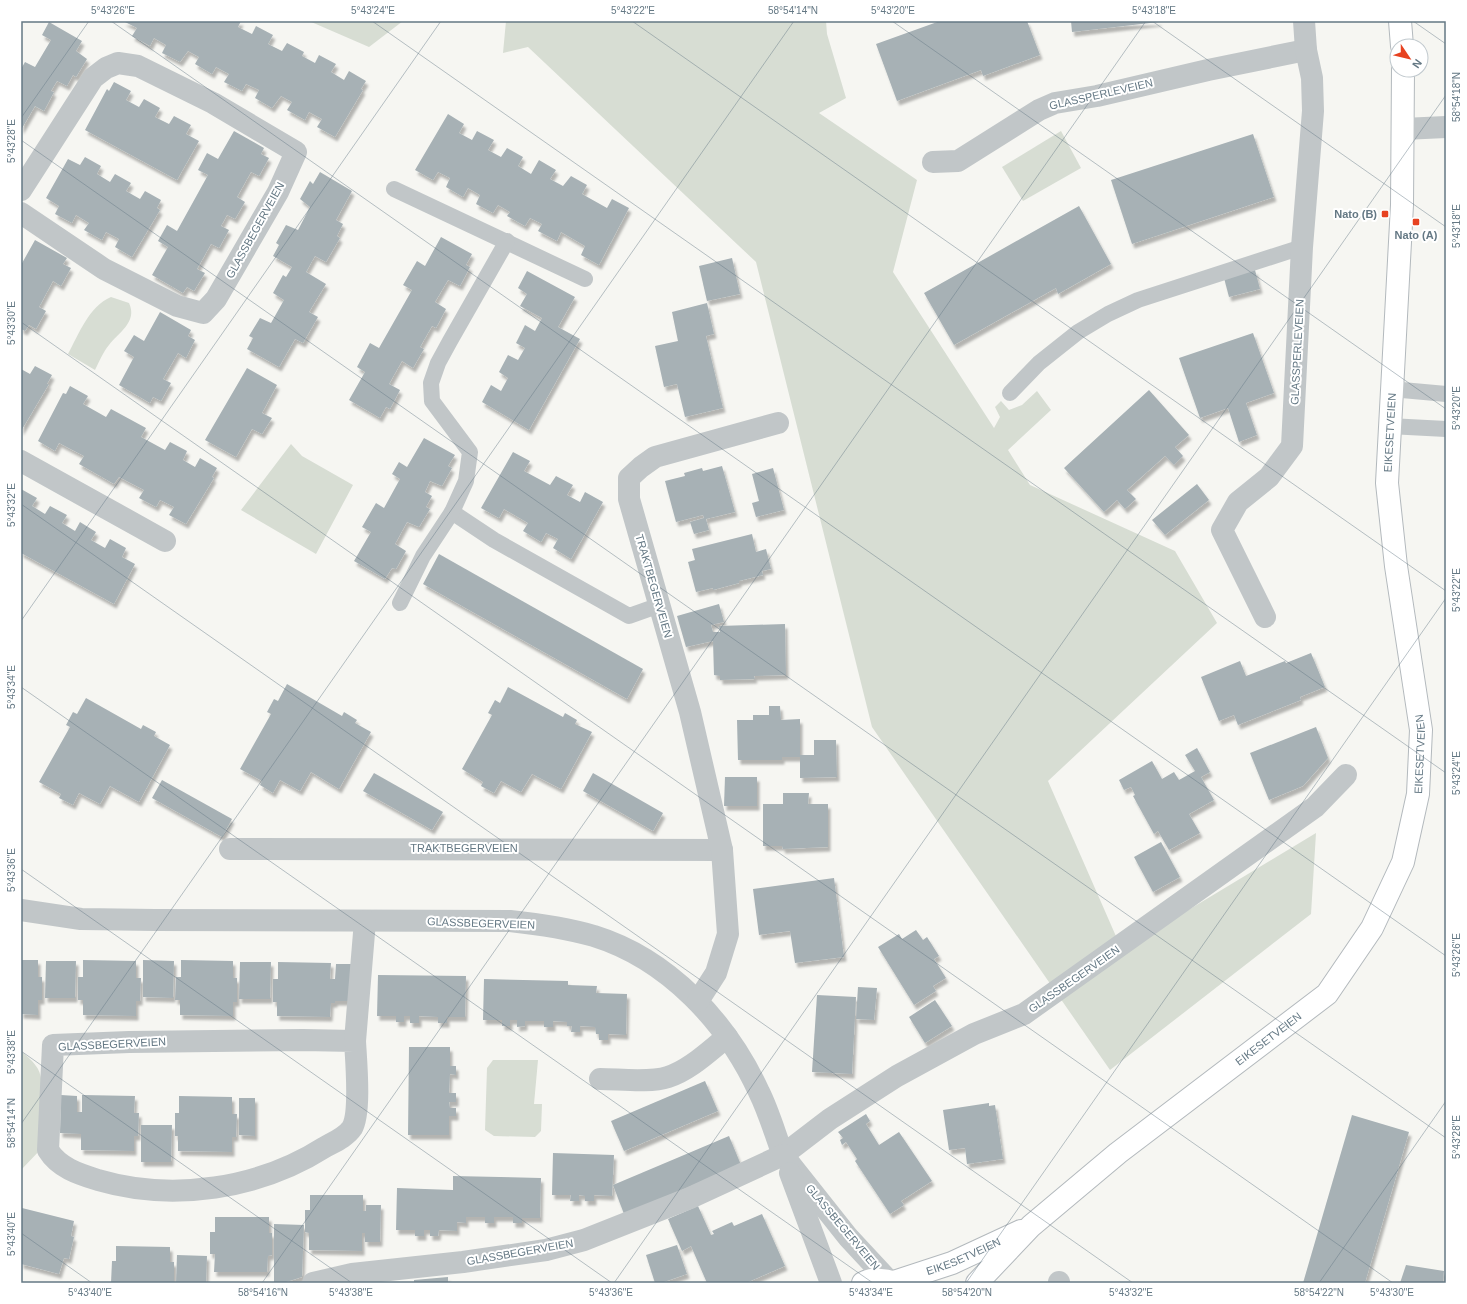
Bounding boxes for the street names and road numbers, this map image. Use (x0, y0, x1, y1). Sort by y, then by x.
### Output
street label: GLASSPERLEVEIEN (1048, 76, 1154, 112)
street label: GLASSBEGERVEIEN (224, 180, 286, 280)
street label: GLASSPERLEVEIEN (1288, 299, 1306, 405)
street label: EIKESETVEIEN (1382, 393, 1398, 473)
street label: TRAKTBEGERVEIEN (633, 533, 675, 639)
street label: EIKESETVEIEN (1412, 714, 1427, 794)
street label: TRAKTBEGERVEIEN (410, 842, 518, 854)
street label: GLASSBEGERVEIEN (427, 915, 535, 931)
street label: GLASSBEGERVEIEN (1026, 943, 1122, 1015)
street label: EIKESETVEIEN (1233, 1010, 1304, 1067)
street label: GLASSBEGERVEIEN (58, 1035, 166, 1053)
street label: GLASSBEGERVEIEN (804, 1182, 882, 1272)
street label: EIKESETVEIEN (925, 1235, 1002, 1277)
street label: GLASSBEGERVEIEN (466, 1237, 574, 1267)

